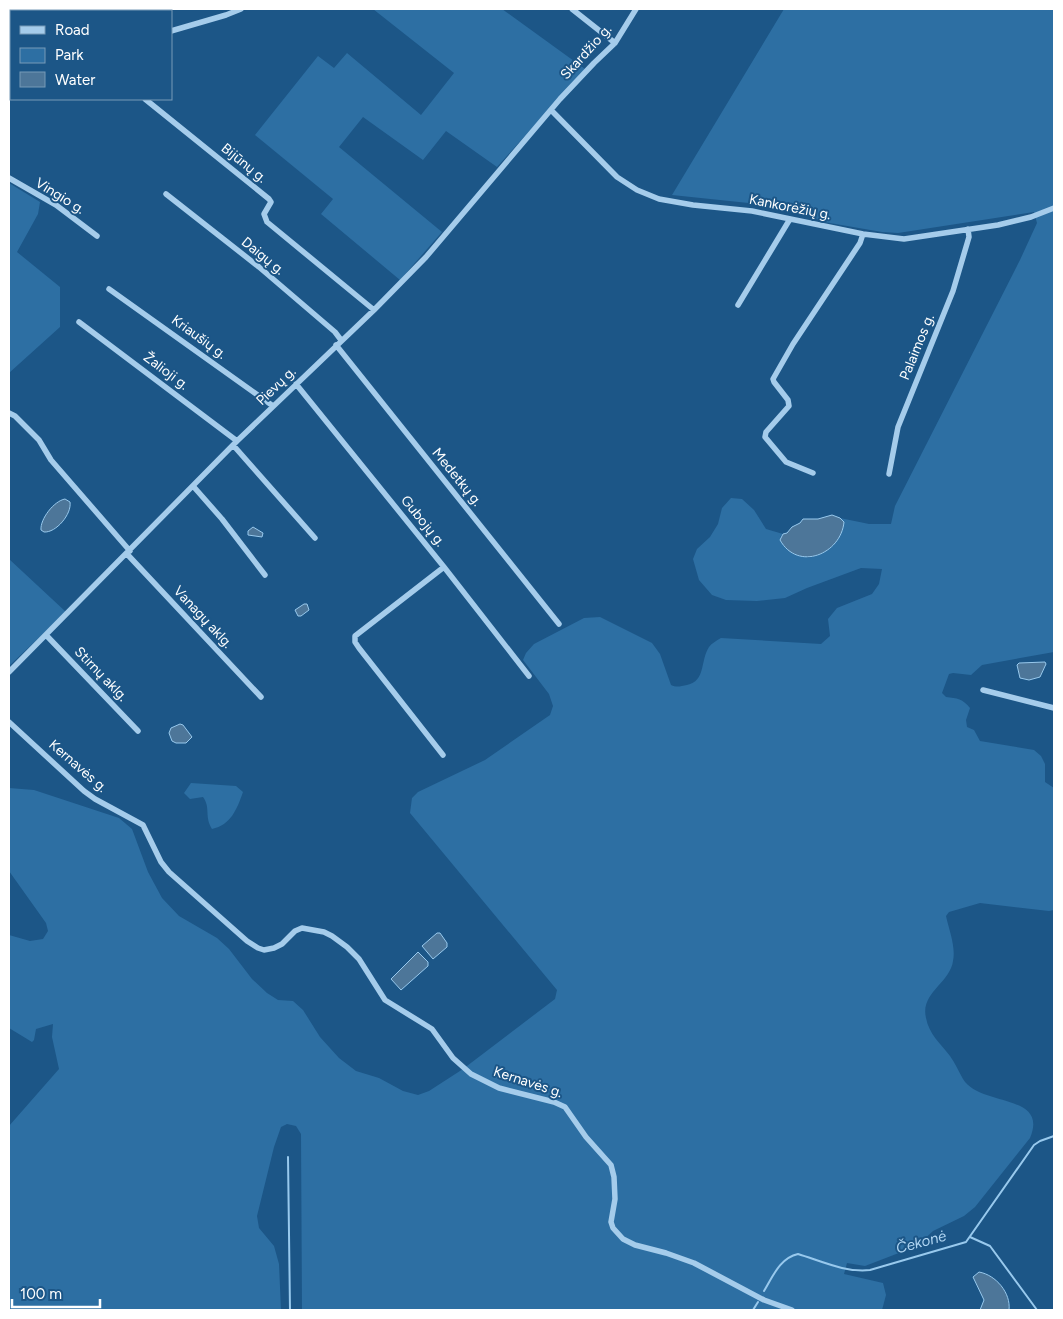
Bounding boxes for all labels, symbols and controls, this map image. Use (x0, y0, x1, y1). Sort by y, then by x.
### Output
legend (10, 10, 172, 100)
text: Road (55, 21, 90, 39)
street label: Skardžio g. (557, 21, 615, 83)
text: Park (55, 46, 84, 64)
text: Water (55, 71, 95, 89)
street label: Bijūnų g. (218, 140, 270, 187)
street label: Vingio g. (32, 174, 88, 218)
street label: Kankorėžių g. (748, 191, 832, 223)
street label: Daigų g. (238, 233, 288, 279)
street label: Kriaušių g. (168, 311, 230, 363)
street label: Palaimos g. (896, 311, 938, 383)
street label: Žalioji g. (140, 349, 192, 394)
street label: Pievų g. (253, 363, 299, 409)
street label: Medetkų g. (428, 445, 486, 510)
street label: Gubojų g. (397, 492, 449, 550)
street label: Vanagų aklg. (170, 582, 236, 652)
street label: Stirnų aklg. (71, 643, 131, 705)
street label: Kernavės g. (45, 736, 111, 796)
street label: Kernavės g. (491, 1063, 565, 1101)
water label: Čekonė (894, 1227, 948, 1257)
scale bar (12, 1276, 100, 1308)
text: 100 m (20, 1285, 62, 1303)

